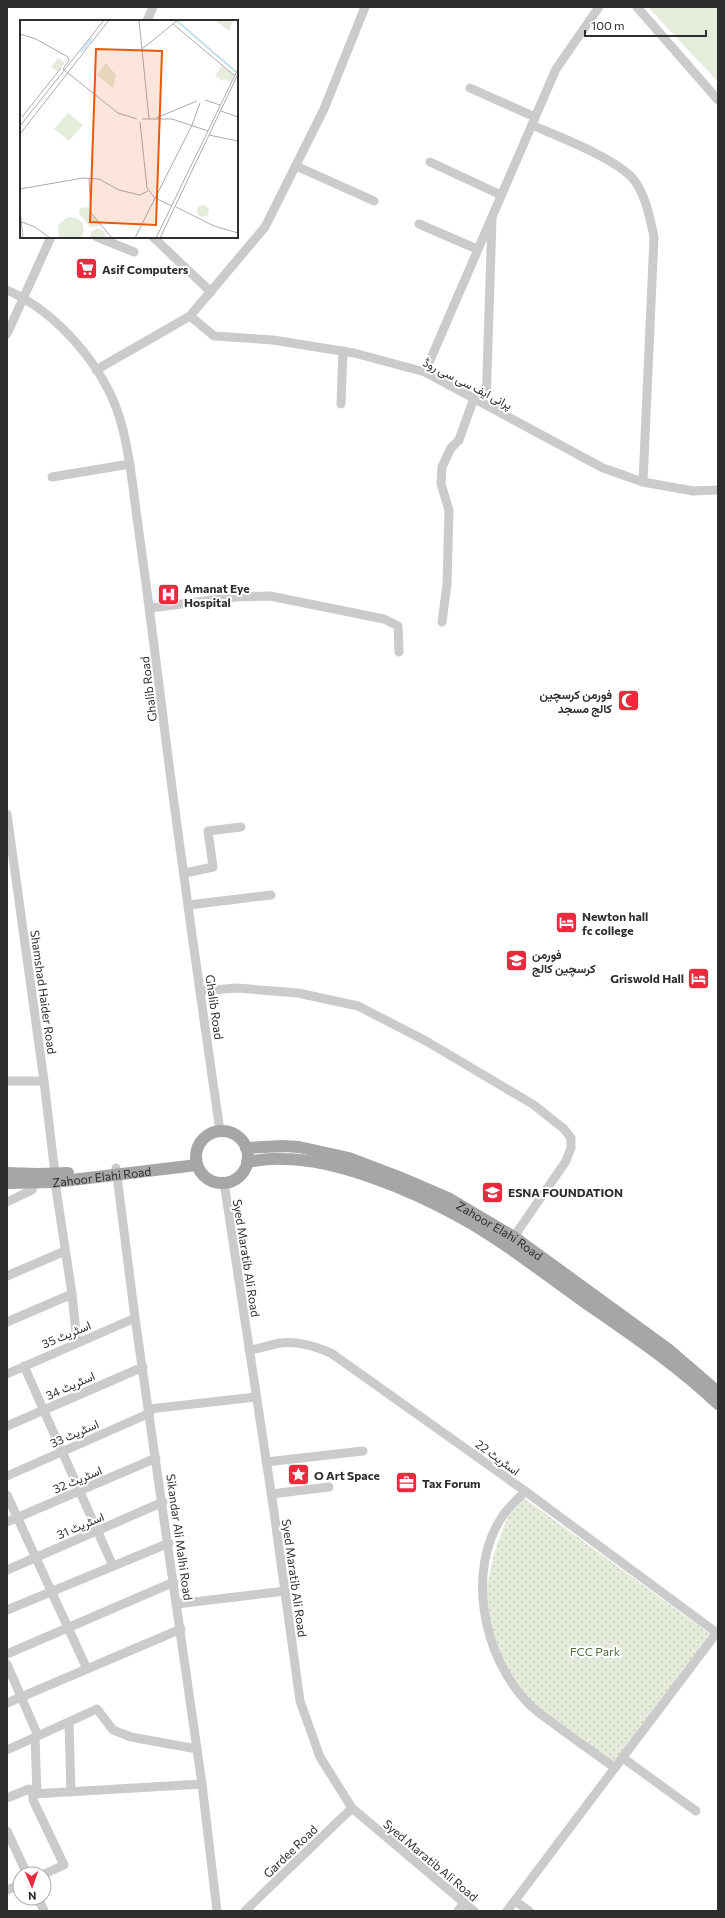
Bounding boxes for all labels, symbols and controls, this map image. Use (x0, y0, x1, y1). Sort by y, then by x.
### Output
scale bar (585, 12, 706, 38)
text: 100 m (591, 18, 625, 32)
inset map (20, 20, 238, 238)
supermarket icon: Asif Computers (74, 256, 100, 282)
place label: Asif Computers (102, 262, 189, 276)
street label: پرانی ایف سی سی روڈ (420, 354, 515, 413)
place label: Amanat Eye Hospital (184, 581, 250, 609)
hospital icon: Amanat Eye Hospital (155, 582, 181, 608)
street label: Ghalib Road (137, 656, 159, 722)
place label: فورمن کرسچین کالج مسجد (539, 687, 613, 717)
mosque icon: فورمن کرسچین کالج مسجد (615, 688, 641, 714)
place label: Newton hall fc college (582, 909, 648, 937)
hotel icon: Newton hall fc college (553, 910, 579, 936)
street label: Shamshad Haider Road (28, 929, 60, 1055)
place label: فورمن کرسچین کالج (532, 947, 596, 977)
school or university icon: فورمن کرسچین کالج (504, 948, 530, 974)
hotel icon: Griswold Hall (686, 965, 712, 991)
place label: Griswold Hall (610, 971, 684, 985)
street label: Ghalib Road (204, 974, 226, 1040)
street label: Zahoor Elahi Road (51, 1164, 152, 1189)
school or university icon: ESNA FOUNDATION (480, 1179, 506, 1205)
place label: ESNA FOUNDATION (508, 1185, 623, 1199)
street label: Syed Maratib Ali Road (231, 1198, 263, 1318)
street label: Zahoor Elahi Road (454, 1198, 546, 1263)
street label: اسٹریٹ 35 (39, 1317, 93, 1352)
street label: اسٹریٹ 34 (43, 1368, 97, 1404)
street label: اسٹریٹ 33 (47, 1416, 101, 1452)
street label: اسٹریٹ 22 (472, 1436, 523, 1479)
street label: اسٹریٹ 32 (51, 1462, 104, 1497)
place icon: O Art Space (285, 1462, 311, 1488)
place label: O Art Space (314, 1468, 380, 1482)
office icon: Tax Forum (393, 1470, 419, 1496)
street label: Sikandar Ali Malhi Road (164, 1473, 196, 1601)
place label: Tax Forum (422, 1476, 481, 1490)
street label: اسٹریٹ 31 (54, 1509, 107, 1543)
street label: Syed Maratib Ali Road (280, 1518, 310, 1638)
park label: FCC Park (570, 1644, 621, 1658)
street label: Syed Maratib Ali Road (381, 1816, 481, 1904)
street label: Gardee Road (260, 1822, 320, 1880)
north arrow (12, 1866, 52, 1906)
text: N (28, 1890, 37, 1903)

